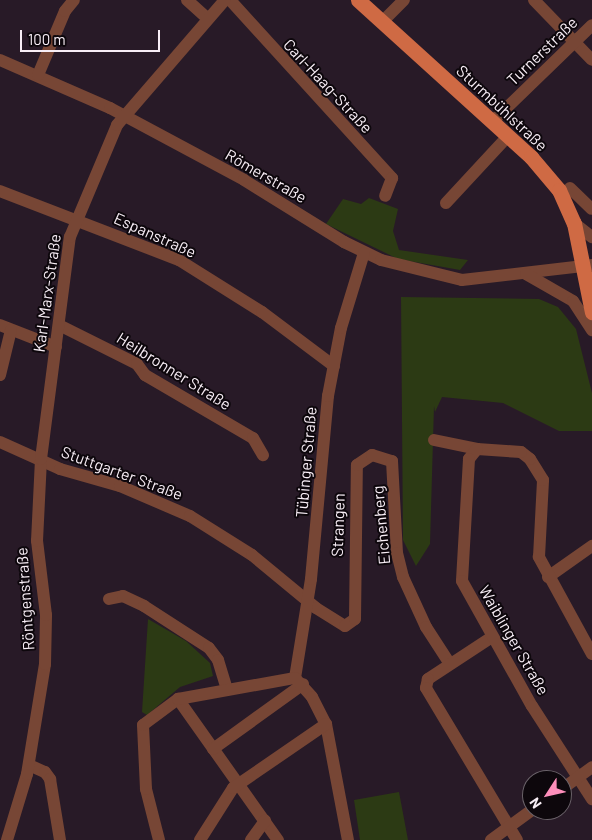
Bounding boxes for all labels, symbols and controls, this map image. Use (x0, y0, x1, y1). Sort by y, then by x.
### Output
street label: Turnerstraße (503, 13, 581, 89)
scale bar (22, 20, 162, 52)
text: 100 m (28, 30, 66, 48)
street label: Carl-Haag-Straße (279, 35, 377, 137)
street label: Sturmbühlstraße (453, 61, 551, 155)
street label: Römerstraße (222, 145, 310, 207)
street label: Espanstraße (111, 208, 199, 262)
street label: Karl-Marx-Straße (29, 233, 65, 353)
street label: Heilbronner Straße (113, 328, 235, 414)
street label: Tübinger Straße (292, 406, 320, 518)
street label: Stuttgarter Straße (59, 442, 185, 504)
street label: Eichenberg (368, 485, 394, 565)
street label: Strangen (327, 493, 349, 557)
street label: Röntgenstraße (12, 547, 38, 651)
street label: Waiblinger Straße (475, 582, 553, 698)
north arrow (522, 770, 572, 820)
text: N (525, 795, 545, 812)

